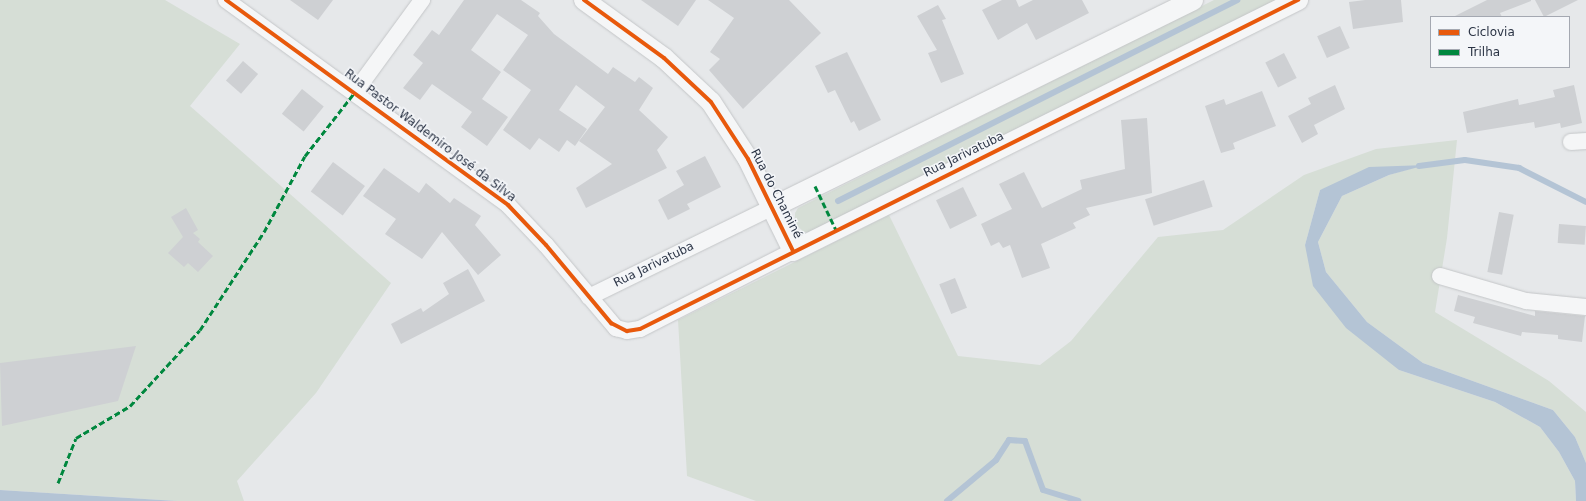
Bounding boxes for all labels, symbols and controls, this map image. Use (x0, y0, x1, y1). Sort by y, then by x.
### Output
legend (1430, 16, 1570, 68)
text: Ciclovia (1468, 25, 1515, 39)
text: Trilha (1468, 45, 1500, 59)
street label: Rua Pastor Waldemiro José da Silva (341, 67, 519, 205)
street label: Rua Jarivatuba (922, 129, 1006, 181)
street label: Rua do Chaminé (747, 147, 805, 241)
street label: Rua Jarivatuba (612, 239, 696, 291)

